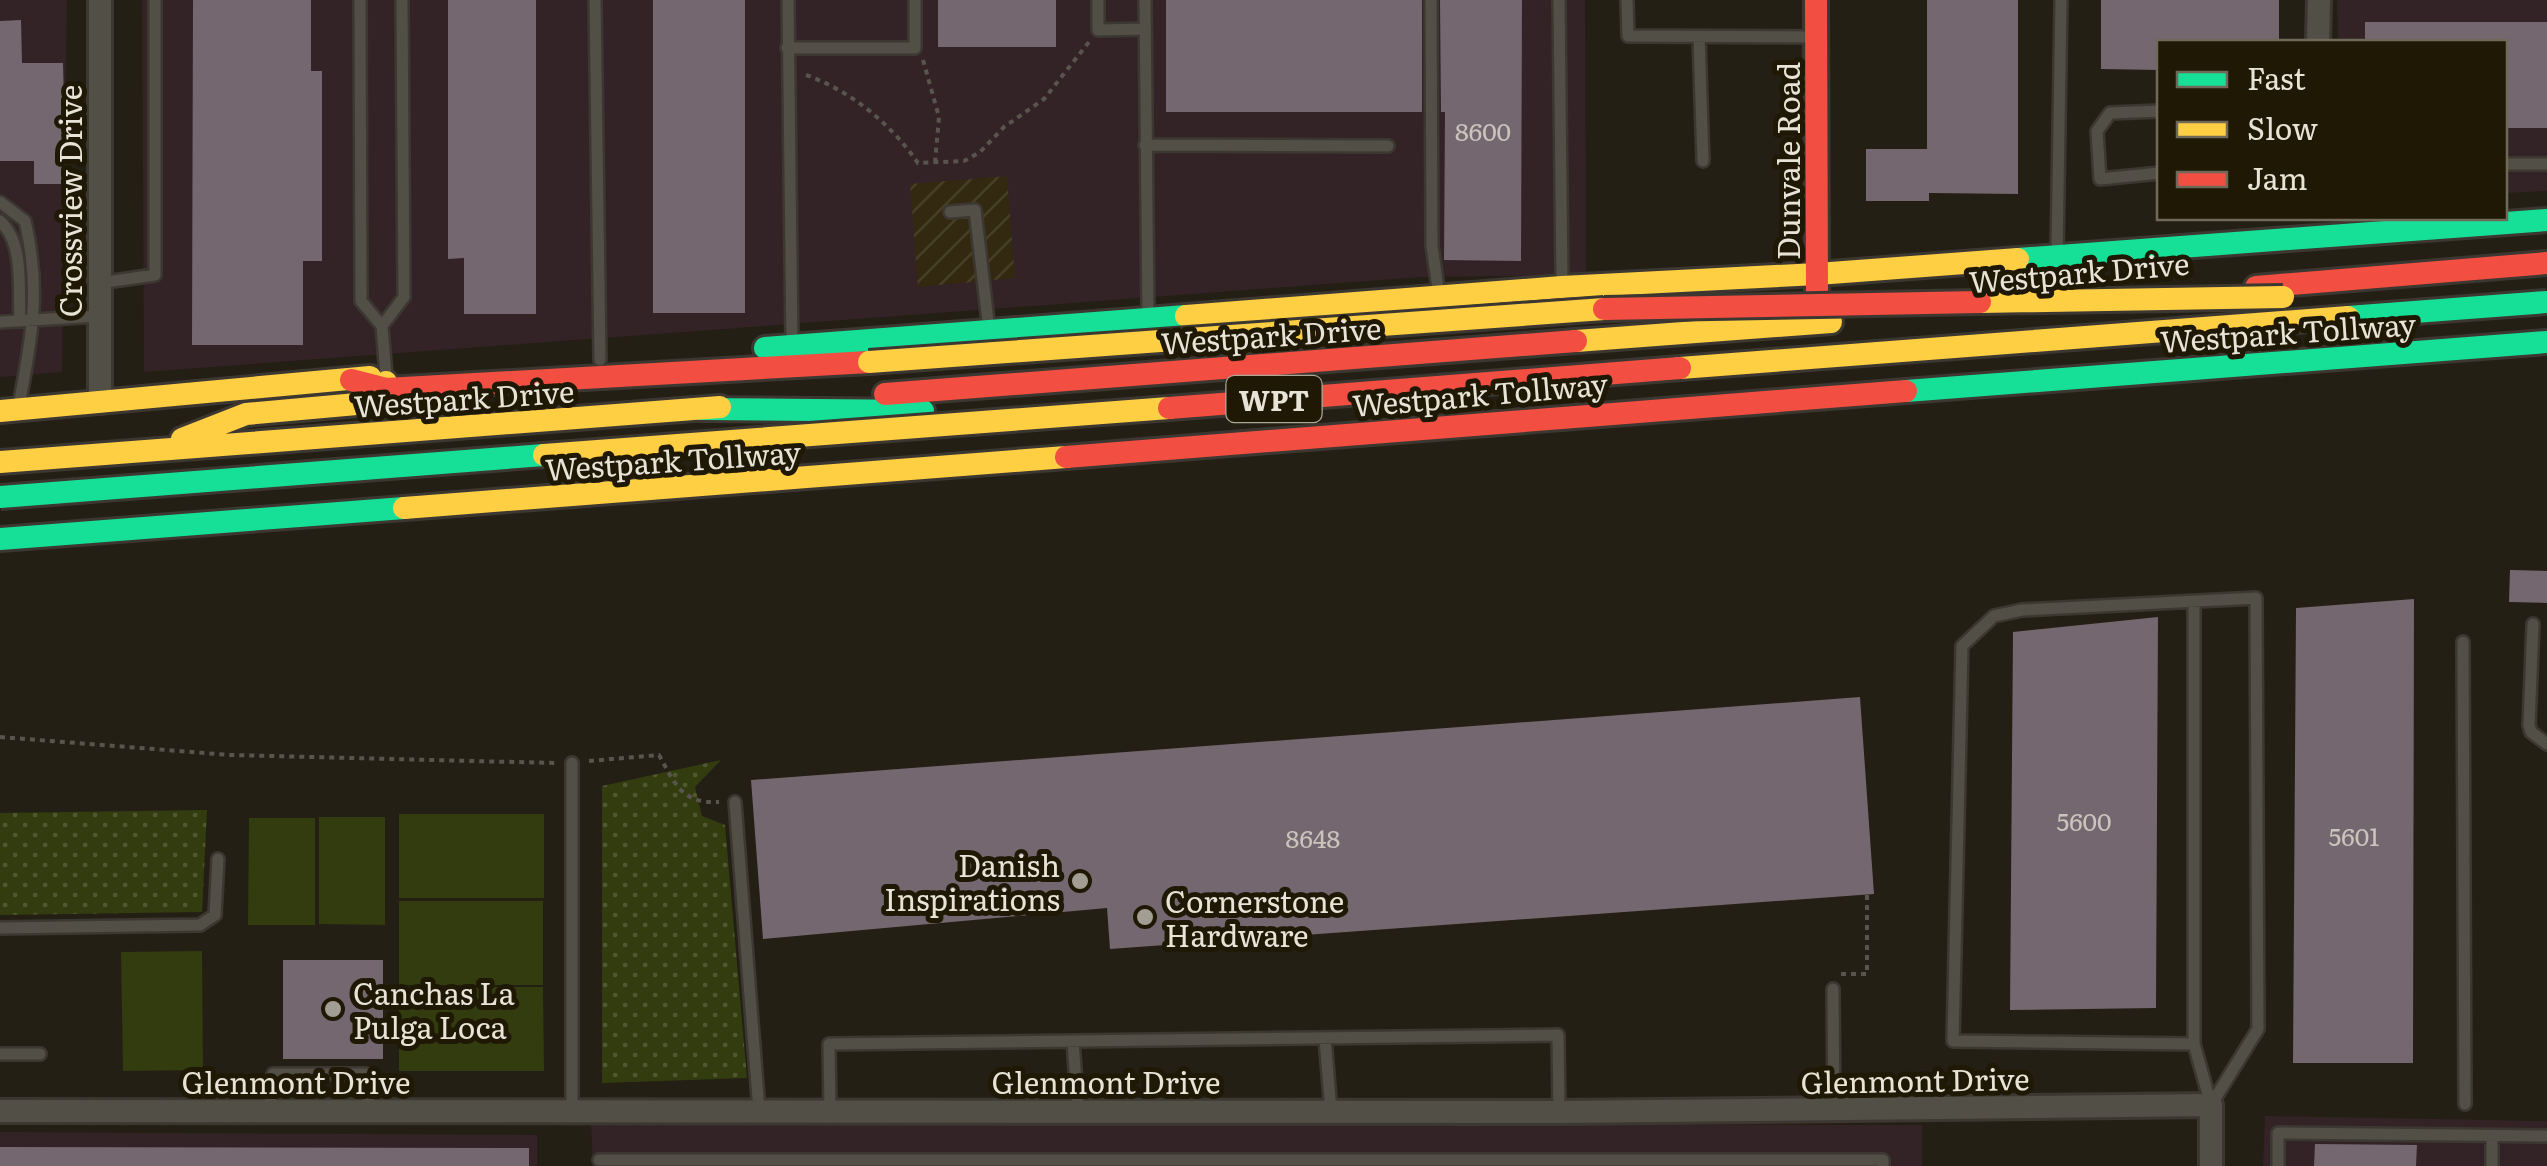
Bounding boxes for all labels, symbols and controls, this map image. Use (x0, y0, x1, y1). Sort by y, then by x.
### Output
legend (2157, 40, 2507, 220)
text: Fast (2247, 55, 2306, 99)
street label: Dunvale Road (1765, 62, 1809, 260)
street label: Crossview Drive (47, 85, 91, 317)
text: Slow (2247, 105, 2318, 149)
house number: 8600 (1455, 112, 1511, 149)
text: Jam (2247, 155, 2307, 199)
street label: Westpark Drive (1967, 239, 2191, 303)
street label: Westpark Tollway (2159, 300, 2418, 362)
street label: Westpark Drive (1159, 304, 1383, 364)
street label: Westpark Tollway (1350, 360, 1610, 426)
street label: Westpark Drive (352, 367, 576, 427)
road number: WPT (1226, 376, 1322, 422)
street label: Westpark Tollway (544, 428, 803, 490)
house number: 5600 (2056, 802, 2112, 839)
house number: 5601 (2329, 817, 2379, 854)
house number: 8648 (1286, 819, 1340, 856)
place label: Danish Inspirations (884, 842, 1060, 920)
marker: Danish Inspirations (1069, 870, 1091, 892)
place label: Cornerstone Hardware (1165, 878, 1344, 956)
marker: Cornerstone Hardware (1134, 906, 1156, 928)
place label: Canchas La Pulga Loca (353, 970, 515, 1048)
marker: Canchas La Pulga Loca (322, 998, 344, 1020)
street label: Glenmont Drive (1800, 1055, 2030, 1103)
street label: Glenmont Drive (181, 1059, 411, 1103)
street label: Glenmont Drive (991, 1059, 1221, 1103)

